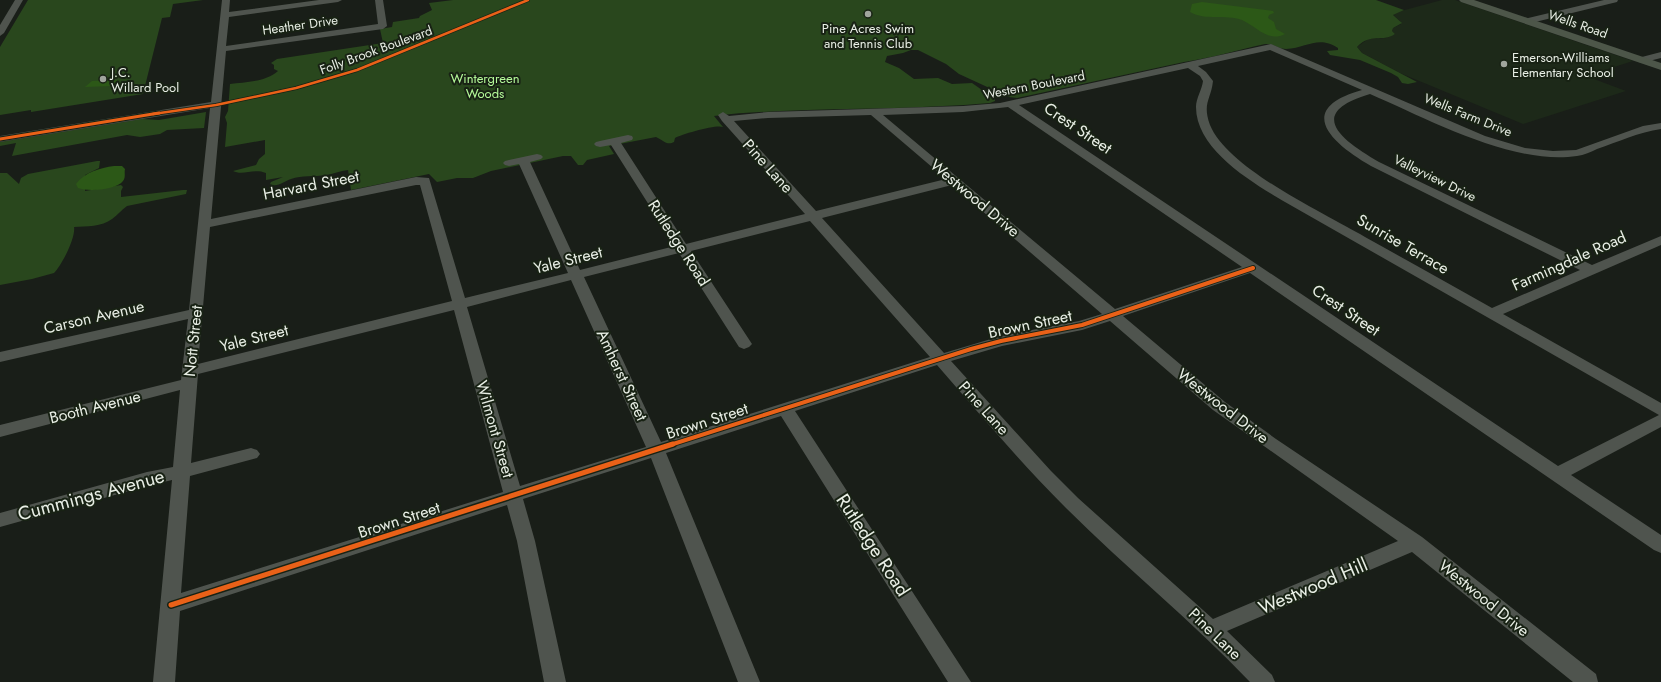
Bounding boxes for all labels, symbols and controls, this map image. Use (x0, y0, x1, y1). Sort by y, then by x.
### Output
street label: Wells Road (1546, 5, 1610, 43)
marker: Pine Acres Swim and Tennis Club (863, 9, 873, 19)
street label: Heather Drive (261, 10, 339, 40)
place label: Pine Acres Swim and Tennis Club (822, 19, 914, 53)
street label: Folly Brook Boulevard (317, 21, 435, 79)
place label: Emerson-Williams Elementary School (1512, 48, 1614, 82)
marker: Emerson-Williams Elementary School (1499, 59, 1509, 69)
place label: J.C. Willard Pool (109, 63, 179, 97)
street label: Western Boulevard (981, 66, 1087, 104)
park label: Wintergreen Woods (450, 69, 520, 103)
marker: J.C. Willard Pool (98, 74, 108, 84)
street label: Wells Farm Drive (1421, 89, 1515, 141)
street label: Crest Street (1039, 97, 1117, 159)
street label: Pine Lane (737, 134, 799, 198)
street label: Valleyview Drive (1391, 150, 1480, 206)
street label: Westwood Drive (925, 154, 1025, 242)
street label: Harvard Street (261, 164, 361, 206)
street label: Rutledge Road (642, 195, 716, 291)
street label: Sunrise Terrace (1352, 208, 1454, 280)
street label: Farmingdale Road (1508, 225, 1630, 297)
street label: Yale Street (531, 240, 605, 280)
street label: Crest Street (1307, 279, 1385, 341)
street label: Carson Avenue (42, 294, 146, 340)
street label: Nott Street (178, 304, 208, 378)
street label: Brown Street (986, 304, 1074, 344)
street label: Yale Street (217, 318, 291, 358)
street label: Amherst Street (591, 326, 653, 425)
street label: Westwood Drive (1172, 363, 1274, 449)
street label: Pine Lane (953, 376, 1015, 440)
street label: Wilmont Street (470, 378, 520, 480)
street label: Booth Avenue (47, 385, 143, 429)
street label: Brown Street (663, 397, 751, 445)
street label: Cummings Avenue (15, 462, 168, 528)
street label: Rutledge Road (830, 488, 916, 602)
street label: Brown Street (355, 496, 443, 544)
street label: Westwood Hill (1254, 551, 1372, 621)
street label: Westwood Drive (1434, 554, 1534, 642)
street label: Pine Lane (1183, 603, 1247, 665)

